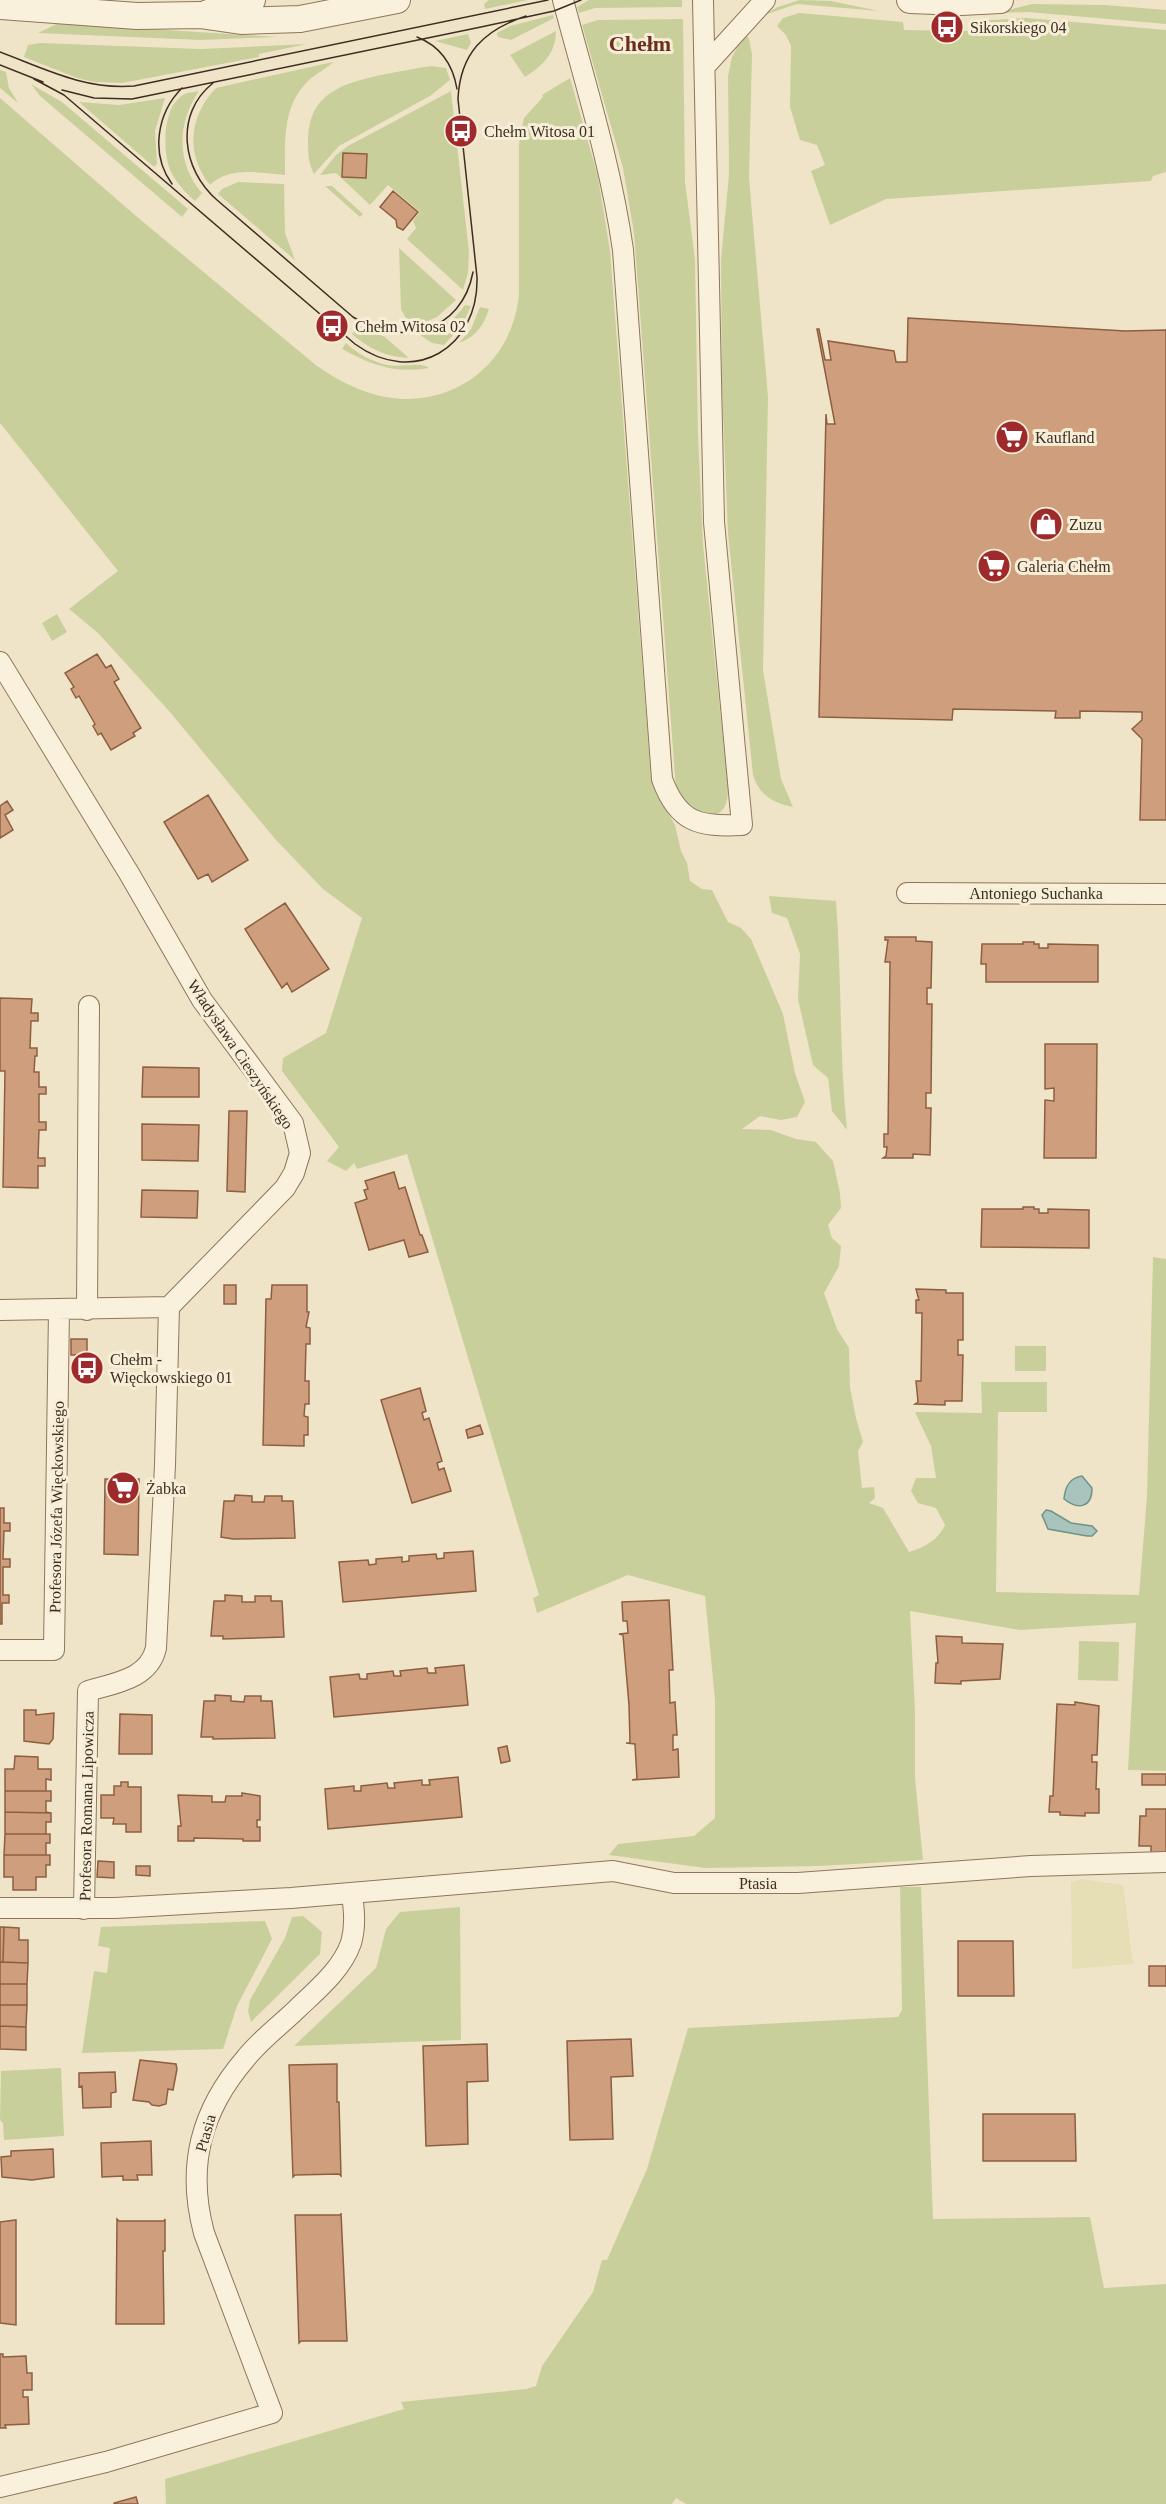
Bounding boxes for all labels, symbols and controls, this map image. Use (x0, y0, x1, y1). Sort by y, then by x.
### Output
bus stop icon: Sikorskiego 04 (929, 9, 965, 45)
place label: Sikorskiego 04 (970, 19, 1066, 37)
district label: Chełm (609, 31, 671, 56)
bus stop icon: Chełm Witosa 01 (443, 113, 479, 149)
place label: Chełm Witosa 01 (484, 123, 595, 140)
bus stop icon: Chełm Witosa 02 (314, 308, 350, 344)
place label: Chełm Witosa 02 (355, 318, 466, 335)
supermarket icon: Kaufland (994, 419, 1030, 455)
place label: Kaufland (1035, 429, 1095, 446)
shop icon: Zuzu (1028, 506, 1064, 542)
place label: Zuzu (1069, 516, 1102, 533)
supermarket icon: Galeria Chełm (976, 548, 1012, 584)
place label: Galeria Chełm (1017, 558, 1111, 575)
street label: Antoniego Suchanka (969, 885, 1103, 903)
street label: Władysława Cieszyńskiego (183, 976, 297, 1133)
bus stop icon: Chełm - Więckowskiego 01 (69, 1350, 105, 1386)
place label: Chełm - Więckowskiego 01 (110, 1351, 232, 1387)
street label: Profesora Józefa Więckowskiego (46, 1401, 68, 1613)
supermarket icon: Żabka (105, 1470, 141, 1506)
place label: Żabka (146, 1480, 186, 1497)
street label: Profesora Romana Lipowicza (76, 1711, 98, 1901)
street label: Ptasia (739, 1875, 777, 1892)
street label: Ptasia (192, 2112, 219, 2154)

